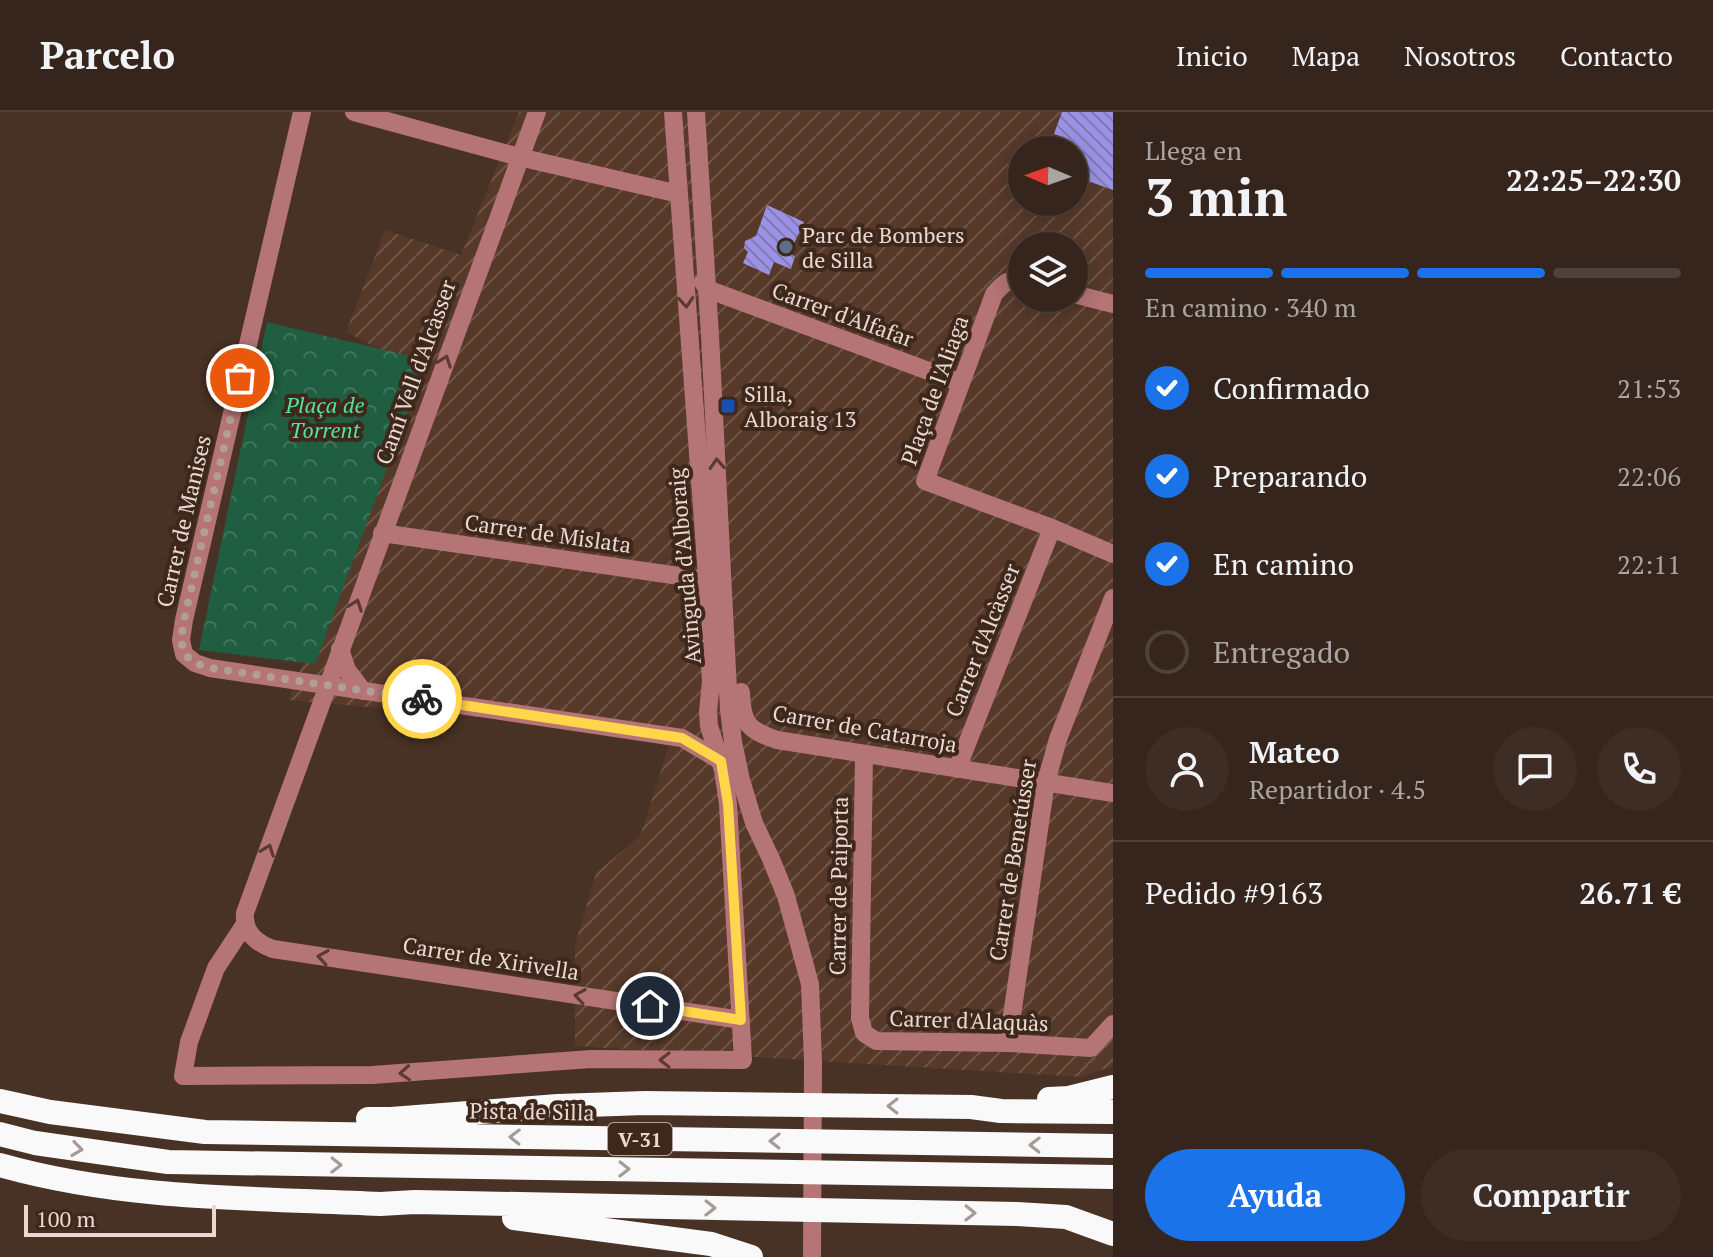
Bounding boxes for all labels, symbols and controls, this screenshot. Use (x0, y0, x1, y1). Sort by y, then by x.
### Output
text: Parcelo (40, 30, 175, 80)
text: Inicio (1176, 37, 1248, 74)
text: Mapa (1292, 37, 1360, 74)
text: Nosotros (1404, 37, 1516, 74)
text: Contacto (1560, 37, 1673, 74)
text: Llega en (1145, 133, 1242, 167)
north arrow (1008, 136, 1088, 216)
map controls (1008, 136, 1088, 312)
text: 22:25–22:30 (1506, 160, 1681, 200)
text: 3 min (1145, 162, 1287, 231)
place label: Parc de Bombers de Silla (802, 220, 965, 274)
button: layers (1008, 232, 1088, 312)
marker: Parc de Bombers de Silla (777, 238, 795, 256)
street label: Camí Vell d'Alcàsser (368, 275, 462, 468)
street label: Carrer d'Alfafar (768, 275, 918, 353)
text: En camino · 340 m (1145, 290, 1356, 324)
one-way arrow (677, 296, 694, 309)
street label: Plaça de l'Aliaga (894, 311, 974, 469)
pin (206, 344, 274, 412)
one-way arrow (435, 355, 452, 369)
icon: bag (218, 356, 262, 400)
icon: check (1145, 366, 1189, 410)
text: Confirmado (1213, 368, 1370, 408)
text: 21:53 (1617, 371, 1681, 405)
place label: Silla, Alboraig 13 (744, 379, 856, 433)
park label: Plaça de Torrent (284, 390, 365, 444)
marker: Silla, Alboraig 13 (719, 397, 737, 415)
street label: Carrer de Manises (149, 432, 217, 610)
icon: check (1145, 454, 1189, 498)
text: Preparando (1213, 456, 1367, 496)
one-way arrow (708, 457, 725, 470)
text: 22:06 (1617, 459, 1681, 493)
street label: Avinguda d’Alboraig (661, 466, 707, 665)
street label: Carrer de Mislata (463, 507, 633, 559)
icon: check (1145, 542, 1189, 586)
text: En camino (1213, 544, 1354, 584)
text: 22:11 (1617, 547, 1681, 581)
street label: Carrer d'Alcàsser (938, 559, 1026, 721)
one-way arrow (346, 599, 363, 613)
text: Entregado (1213, 632, 1350, 672)
courier (382, 659, 462, 739)
icon: bike (400, 677, 444, 721)
street label: Carrer de Catarroja (771, 698, 959, 758)
button: person (1145, 727, 1229, 811)
button: chat (1493, 727, 1577, 811)
button: phone (1597, 727, 1681, 811)
text: Mateo (1249, 732, 1340, 772)
street label: Carrer de Benetússer (982, 757, 1042, 963)
text: Repartidor · 4.5 (1249, 772, 1426, 806)
street label: Carrer de Paiporta (822, 796, 854, 976)
one-way arrow (258, 844, 274, 858)
text: Pedido #9163 (1145, 873, 1323, 913)
text: 26.71 € (1579, 873, 1681, 913)
street label: Carrer de Xirivella (401, 930, 581, 986)
one-way arrow (317, 949, 330, 966)
pin (616, 972, 684, 1040)
icon: home (628, 984, 672, 1028)
one-way arrow (574, 988, 587, 1005)
street label: Carrer d'Alaquàs (889, 1003, 1049, 1037)
one-way arrow (658, 1051, 671, 1069)
one-way arrow (398, 1064, 411, 1081)
street label: Pista de Silla (469, 1095, 595, 1127)
one-way arrow (886, 1097, 899, 1115)
road number: V-31 (608, 1123, 672, 1155)
one-way arrow (508, 1128, 521, 1146)
one-way arrow (768, 1132, 781, 1149)
one-way arrow (1028, 1136, 1041, 1153)
one-way arrow (70, 1140, 83, 1157)
button: Ayuda (1145, 1149, 1405, 1241)
button: Compartir (1421, 1149, 1681, 1241)
one-way arrow (330, 1156, 343, 1173)
one-way arrow (618, 1161, 631, 1178)
one-way arrow (704, 1199, 717, 1216)
scale bar (24, 1201, 216, 1237)
text: 100 m (36, 1204, 96, 1233)
one-way arrow (964, 1204, 977, 1222)

